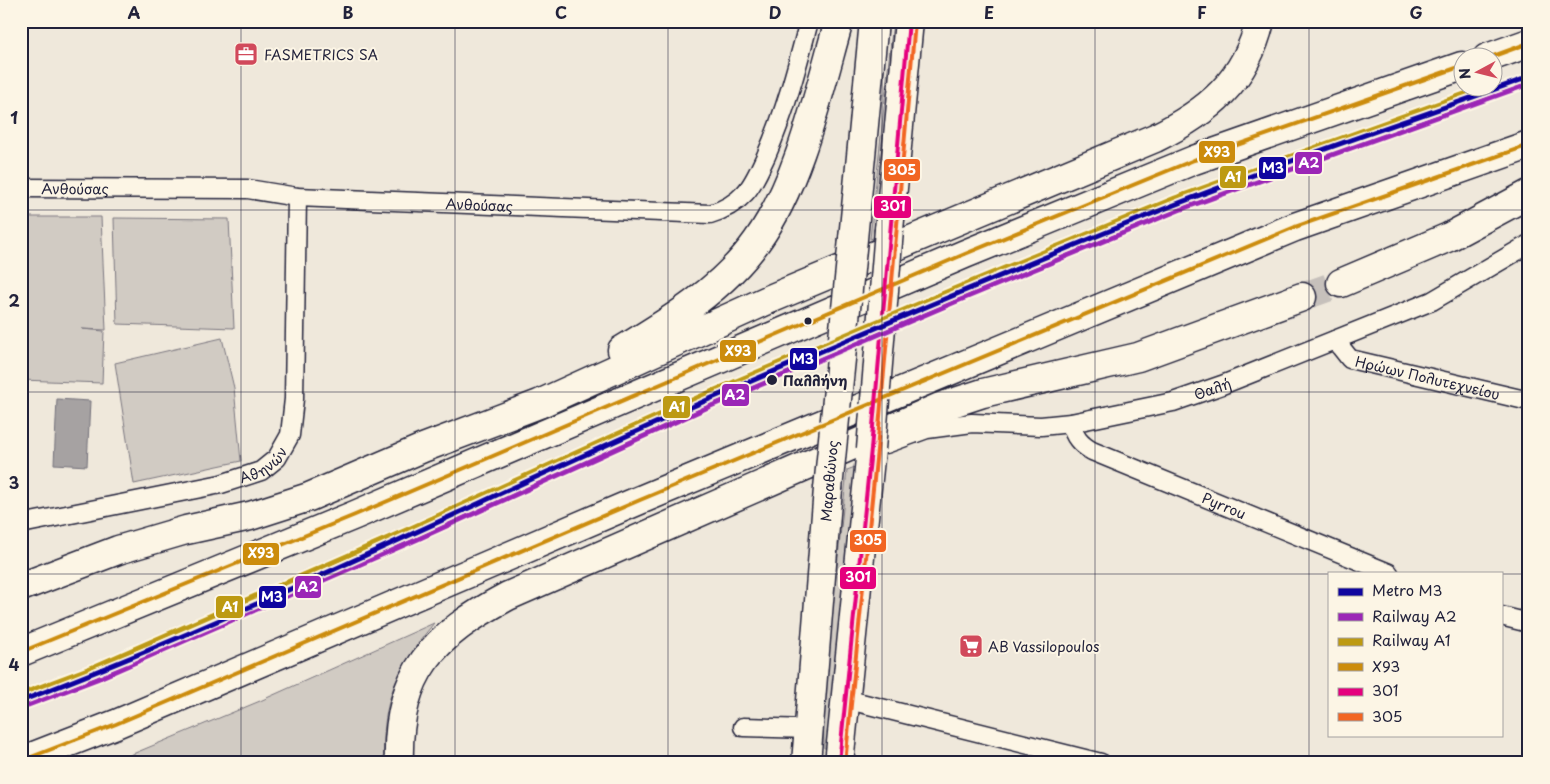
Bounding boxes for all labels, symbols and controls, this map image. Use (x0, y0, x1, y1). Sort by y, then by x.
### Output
text: A (128, 0, 141, 24)
text: B (343, 0, 354, 24)
text: C (555, 0, 567, 24)
text: D (769, 0, 781, 24)
text: E (984, 0, 994, 24)
text: F (1197, 0, 1207, 24)
text: G (1409, 0, 1423, 24)
office icon: FASMETRICS SA (233, 41, 259, 67)
place label: FASMETRICS SA (264, 44, 378, 65)
north arrow (1452, 48, 1502, 98)
text: N (1454, 67, 1476, 80)
text: 1 (10, 105, 18, 129)
line badge: X93 (1198, 140, 1236, 164)
text: X93 (1203, 141, 1230, 162)
line badge: A2 (1294, 151, 1323, 175)
text: A2 (1299, 152, 1320, 173)
line badge: Μ3 (1258, 156, 1287, 180)
text: Μ3 (1262, 157, 1284, 178)
line badge: 305 (883, 158, 921, 182)
text: 305 (888, 159, 916, 180)
line badge: A1 (1219, 165, 1247, 189)
text: A1 (1225, 166, 1241, 187)
street label: Ανθούσας (41, 178, 109, 199)
street label: Ανθούσας (445, 193, 513, 216)
line badge: 301 (873, 195, 912, 219)
text: 301 (880, 195, 906, 216)
text: 2 (8, 288, 20, 312)
unlabelled marker (803, 316, 813, 326)
line badge: X93 (719, 339, 757, 363)
text: X93 (724, 340, 751, 361)
line badge: Μ3 (789, 347, 818, 371)
text: Μ3 (792, 348, 814, 369)
street label: Ηρώων Πολυτεχνείου (1353, 350, 1502, 404)
place label: Παλλήνη (783, 370, 848, 391)
street label: Θαλή (1191, 372, 1234, 405)
marker: Παλλήνη (765, 373, 779, 387)
line badge: A2 (721, 383, 750, 407)
text: A2 (725, 384, 746, 405)
line badge: A1 (662, 395, 691, 419)
text: A1 (669, 396, 685, 417)
street label: Μαραθώνος (815, 439, 843, 523)
street label: Αθηνών (237, 443, 292, 488)
text: 3 (9, 470, 19, 494)
street label: Pyrrou (1199, 487, 1249, 524)
line badge: 305 (849, 529, 887, 553)
text: 305 (854, 529, 882, 550)
line badge: X93 (242, 542, 280, 566)
text: X93 (247, 542, 274, 563)
line badge: 301 (839, 566, 877, 590)
text: 301 (845, 566, 871, 587)
legend (1328, 572, 1502, 736)
line badge: A2 (294, 575, 322, 599)
text: A2 (298, 576, 319, 597)
text: Metro Μ3 (1372, 578, 1442, 601)
line badge: Μ3 (258, 585, 287, 609)
text: Μ3 (261, 586, 283, 607)
line badge: A1 (215, 595, 244, 619)
text: A1 (222, 596, 238, 617)
text: Railway A2 (1372, 604, 1457, 627)
text: Railway A1 (1372, 628, 1451, 651)
supermarket icon: AB Vassilopoulos (958, 633, 984, 659)
place label: AB Vassilopoulos (988, 636, 1099, 657)
text: 4 (9, 652, 20, 676)
text: X93 (1372, 654, 1400, 677)
text: 301 (1372, 678, 1399, 701)
text: 305 (1372, 704, 1402, 727)

